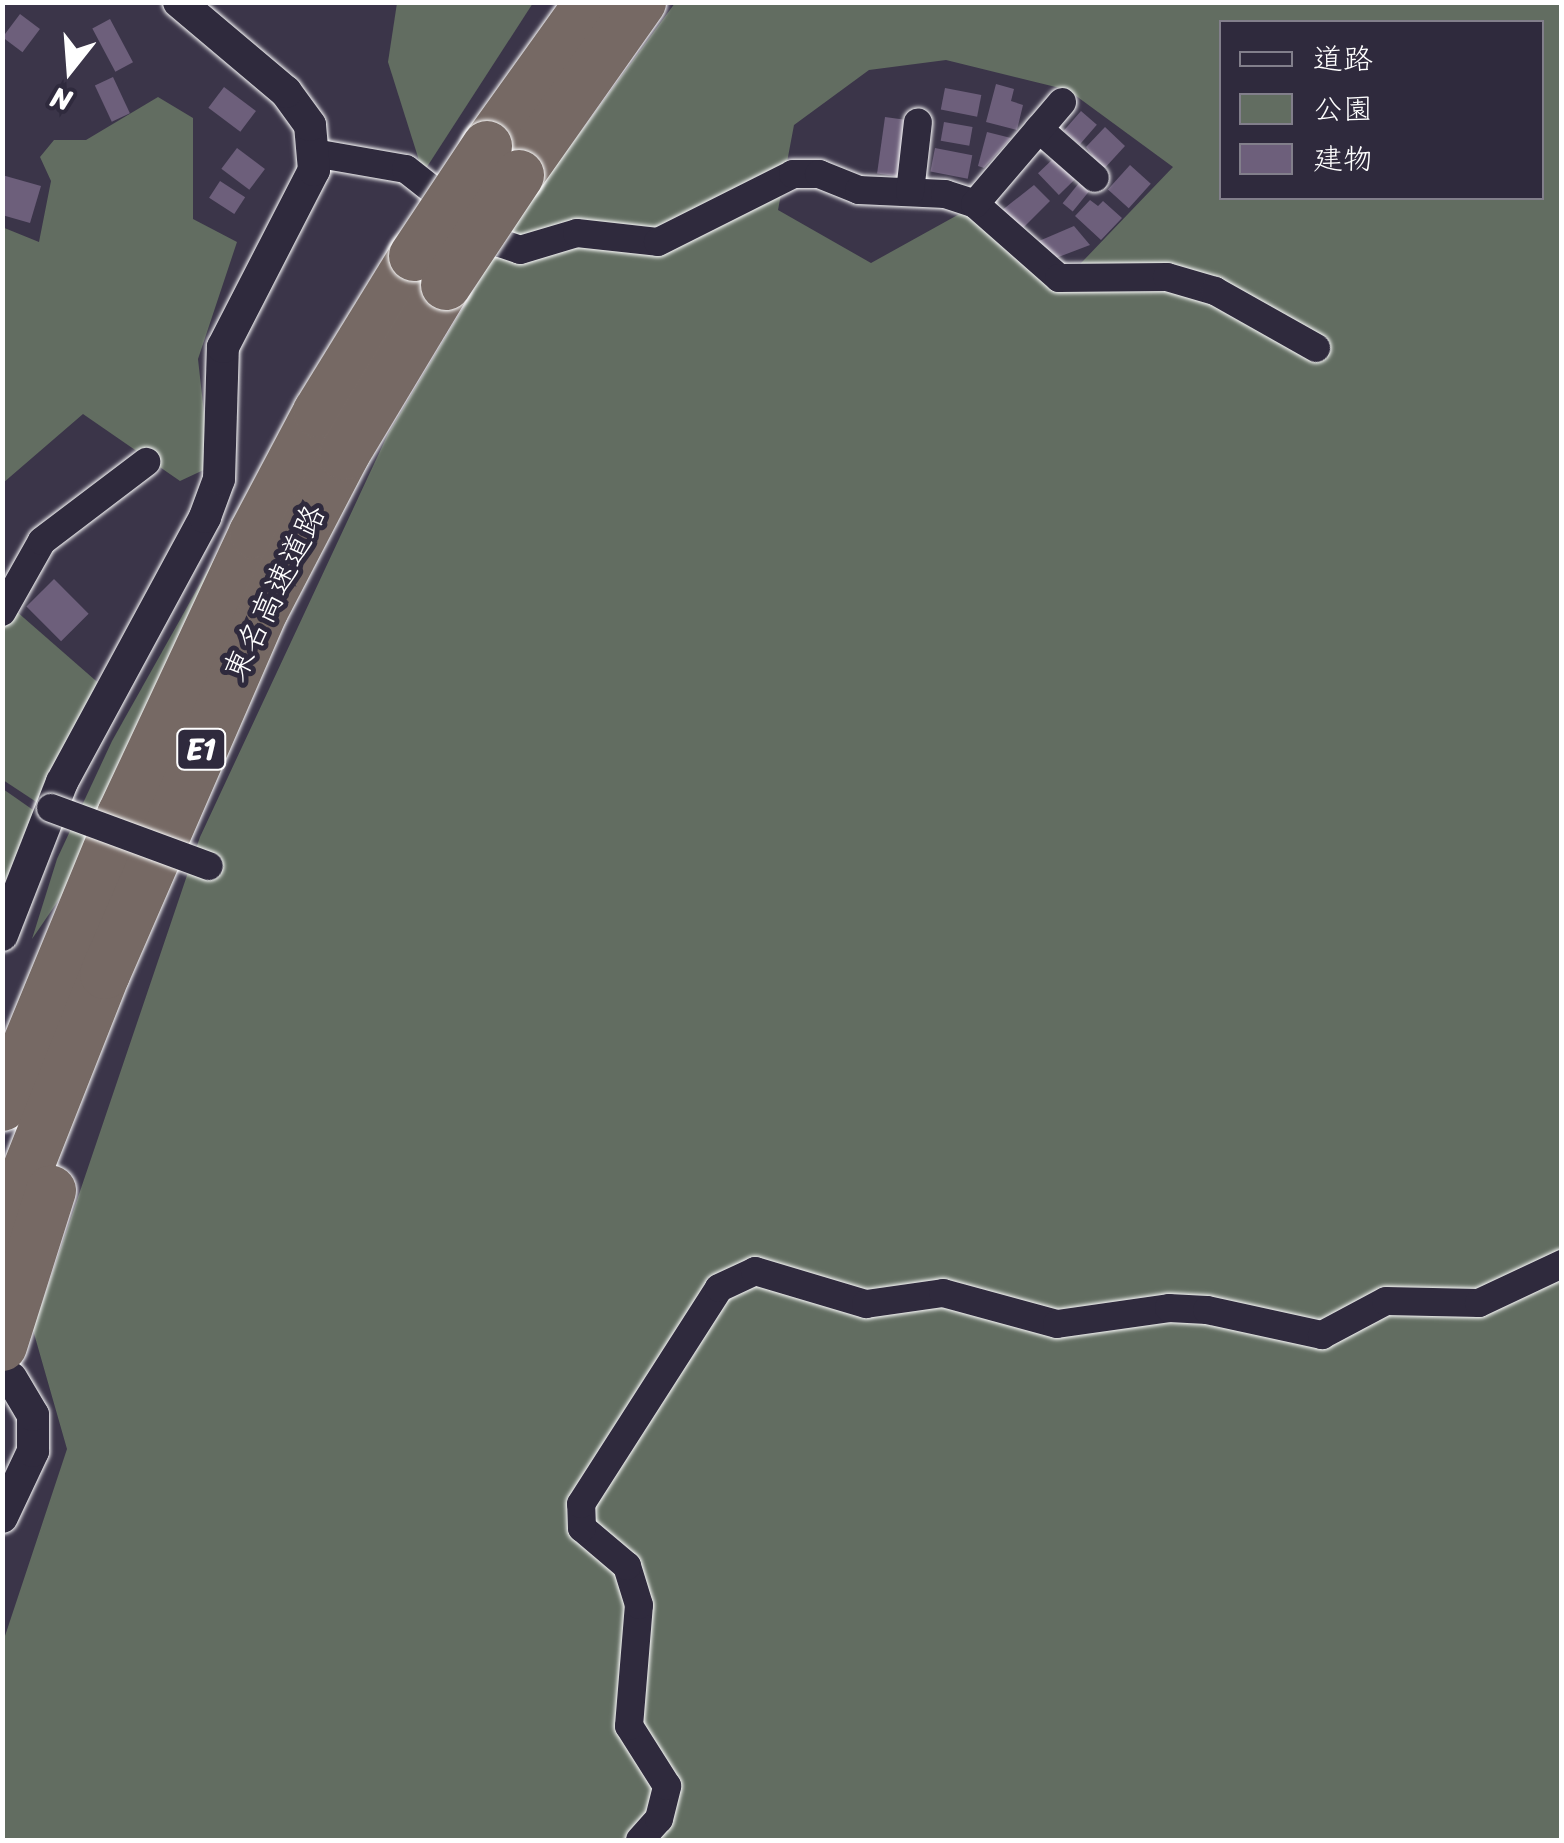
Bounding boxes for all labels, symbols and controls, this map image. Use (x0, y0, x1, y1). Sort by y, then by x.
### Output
north arrow (20, 20, 120, 120)
legend (1219, 20, 1544, 200)
text: 道路 (1313, 32, 1373, 86)
text: N (45, 73, 78, 125)
text: 公園 (1313, 82, 1373, 136)
text: 建物 (1313, 132, 1373, 186)
street label: 東名高速道路 (216, 498, 334, 688)
road number: E1 (176, 724, 226, 774)

